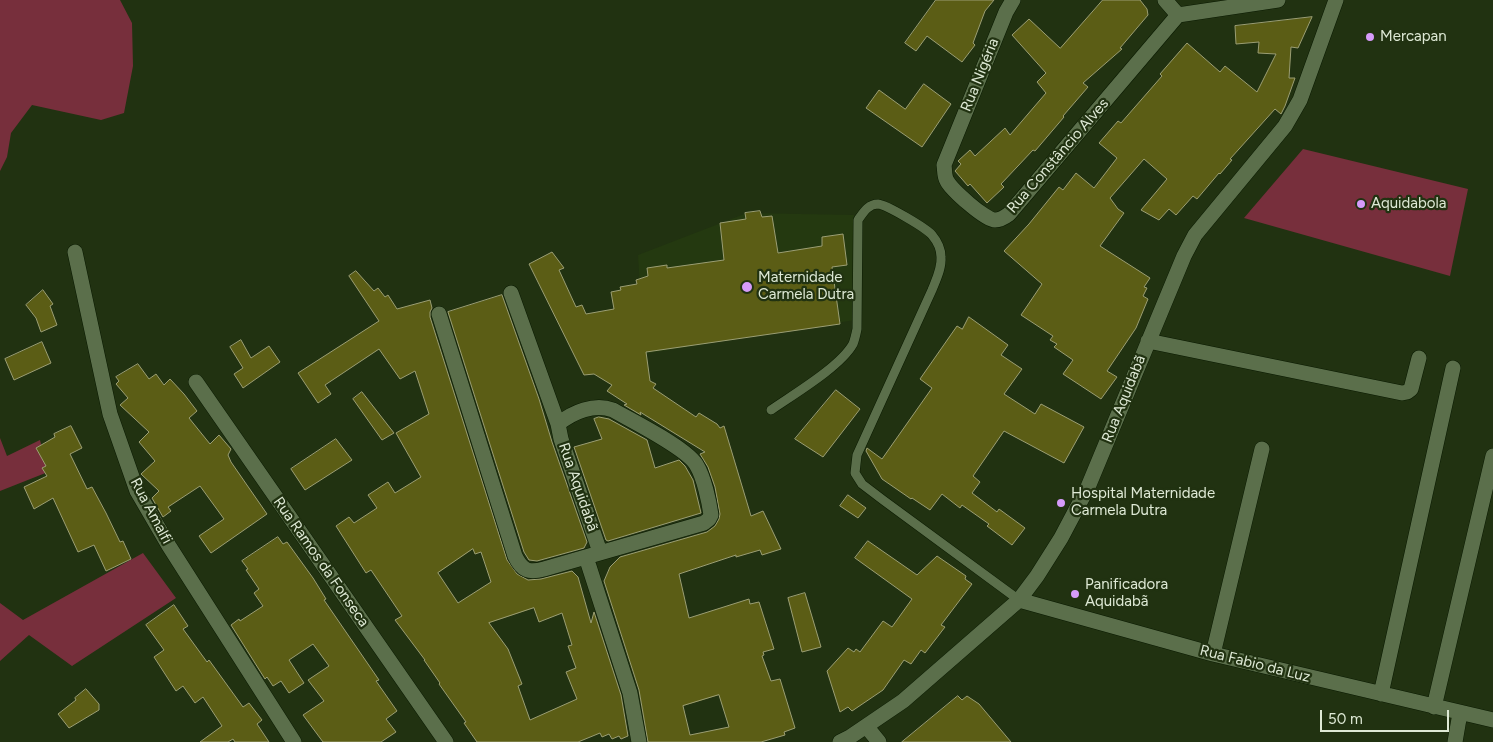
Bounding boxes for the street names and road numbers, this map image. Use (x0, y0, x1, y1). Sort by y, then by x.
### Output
street label: Rua Nigéria (957, 36, 1003, 114)
street label: Rua Constâncio Alves (1003, 95, 1113, 217)
street label: Rua Aquidabã (1098, 353, 1150, 445)
street label: Rua Aquidabã (554, 440, 602, 534)
street label: Rua Amalfi (126, 475, 176, 547)
street label: Rua Ramos da Fonseca (269, 494, 373, 630)
street label: Rua Fabio da Luz (1198, 642, 1312, 686)

